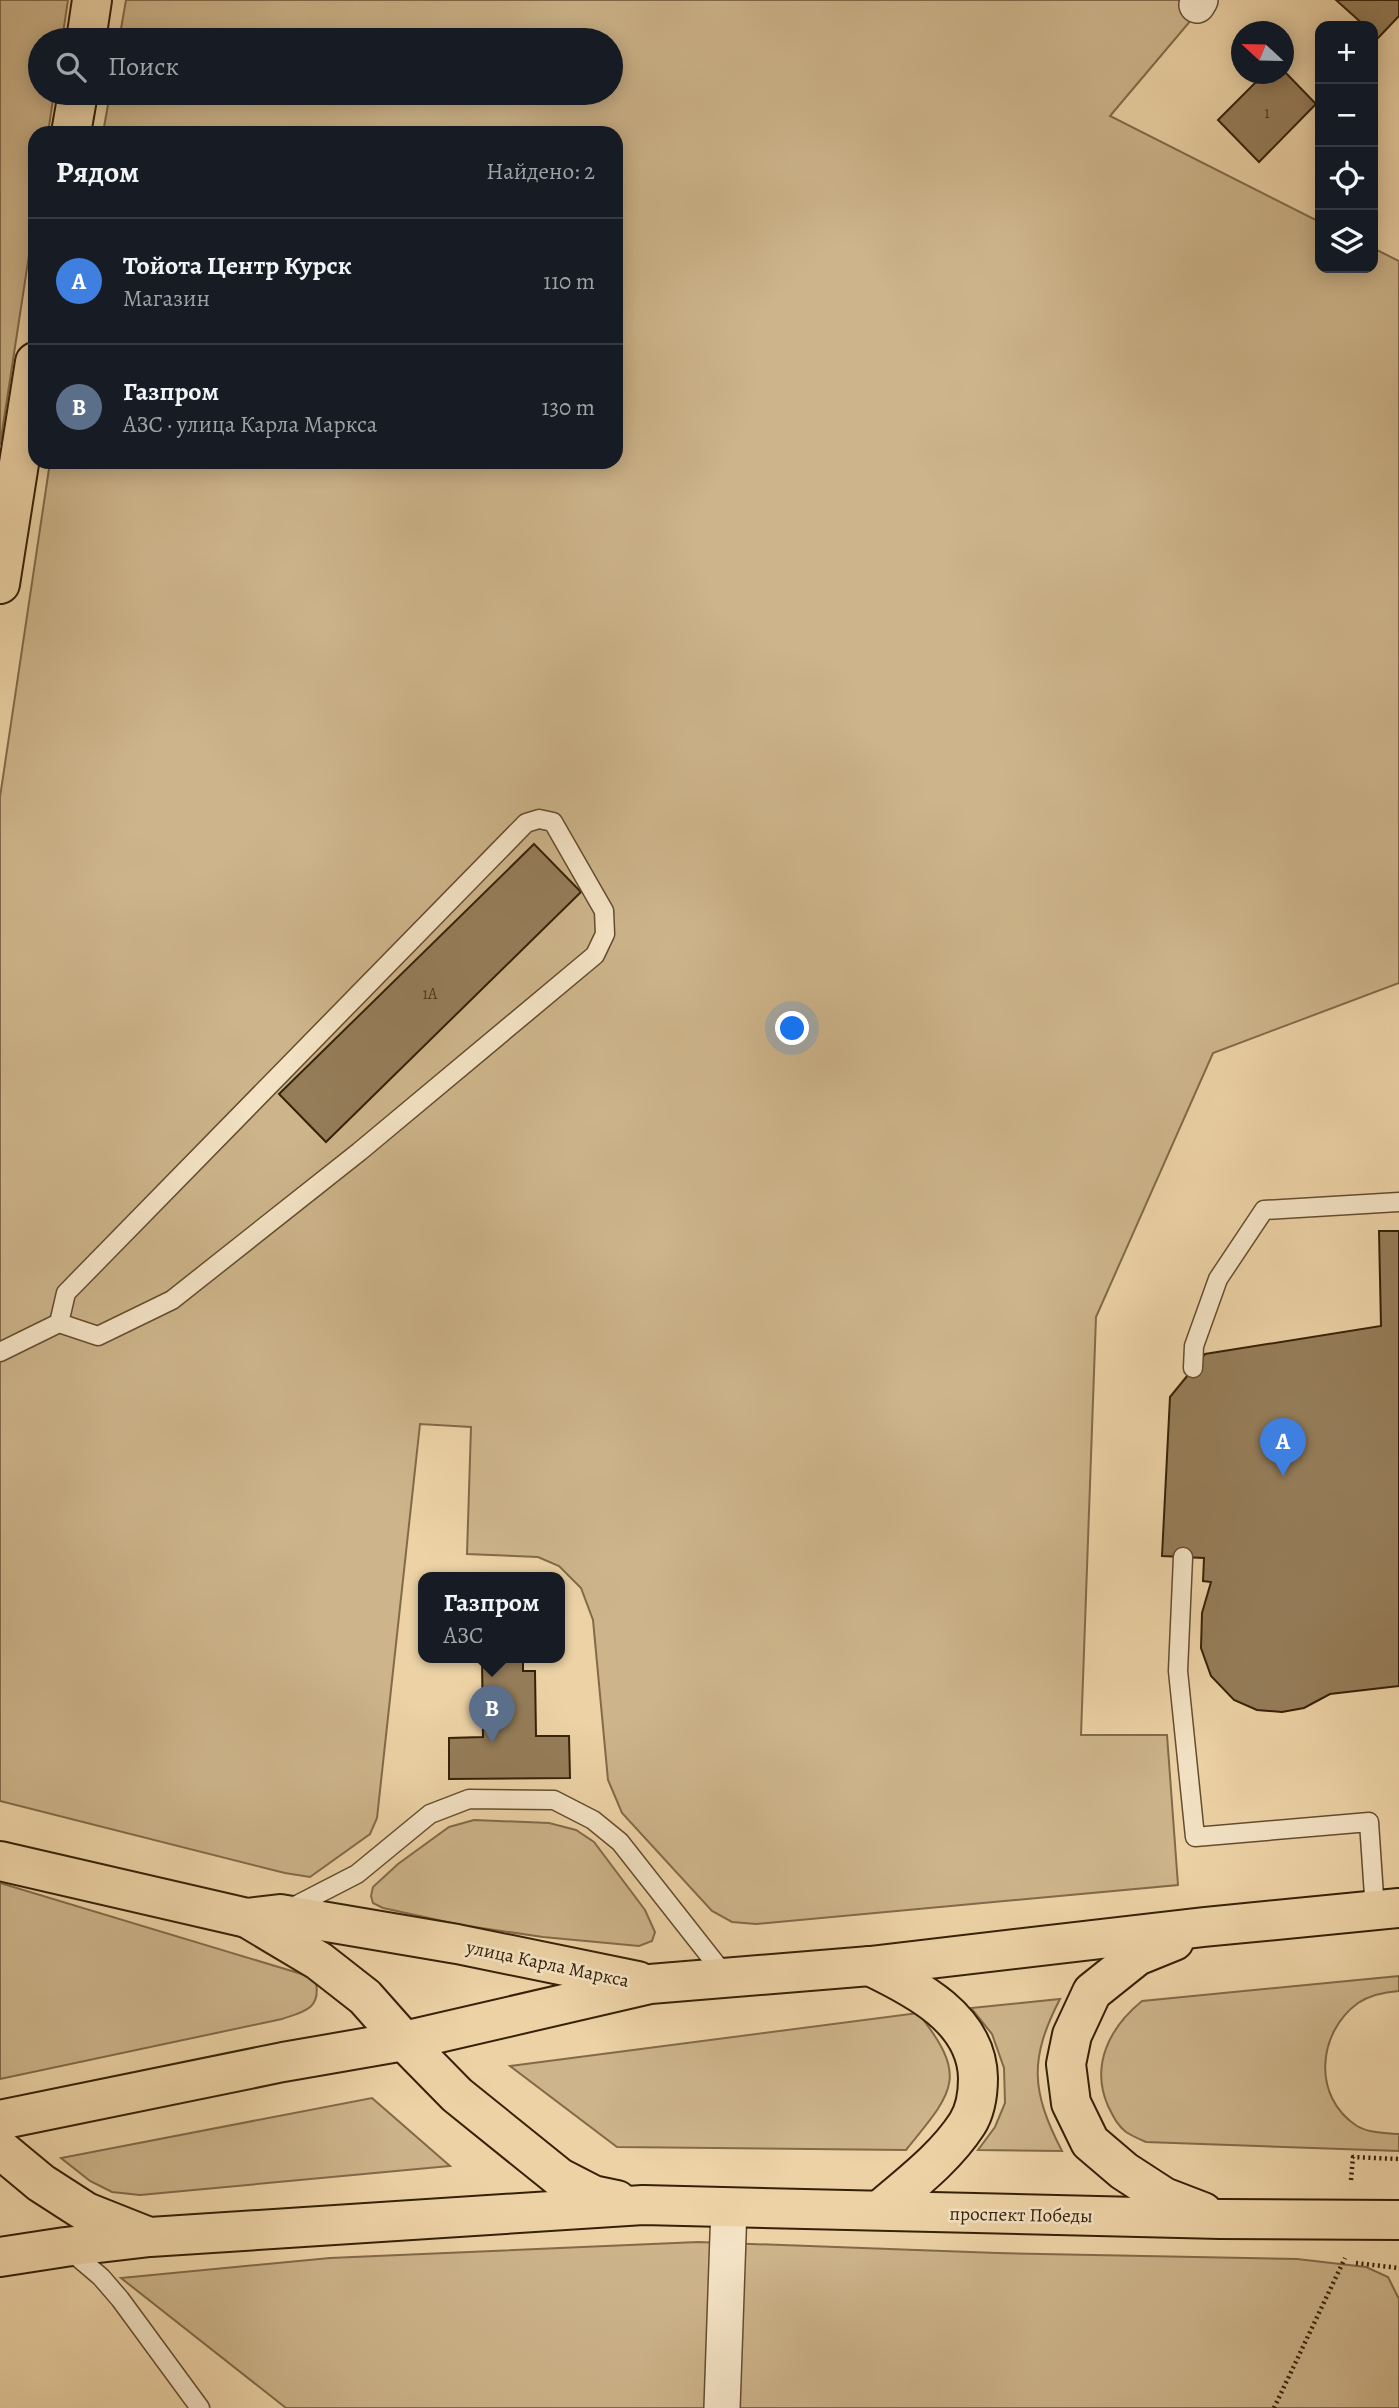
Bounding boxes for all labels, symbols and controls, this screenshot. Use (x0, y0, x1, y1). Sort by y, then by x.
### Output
north arrow (1231, 21, 1294, 84)
map controls (1315, 21, 1378, 273)
button: + (1315, 21, 1378, 84)
search box (28, 28, 623, 105)
icon: search (52, 48, 90, 86)
text: Поиск (108, 49, 179, 84)
button: − (1315, 84, 1378, 147)
house number: 1 (1264, 102, 1270, 124)
button: locate (1315, 147, 1378, 210)
text: Рядом (56, 152, 139, 192)
text: Найдено: 2 (486, 156, 595, 187)
button: layers (1315, 210, 1378, 273)
text: Тойота Центр Курск (123, 248, 352, 283)
text: A (72, 266, 86, 297)
text: 110 m (543, 266, 595, 297)
text: Магазин (123, 283, 210, 314)
text: Газпром (123, 374, 219, 409)
text: B (72, 392, 86, 423)
text: 130 m (542, 392, 595, 423)
text: АЗС · улица Карла Маркса (123, 409, 377, 440)
house number: 1А (423, 983, 438, 1005)
your location (775, 1011, 809, 1045)
pin: A (1260, 1418, 1306, 1476)
popup (418, 1572, 565, 1663)
text: Газпром (444, 1585, 539, 1620)
text: АЗС (444, 1620, 484, 1651)
pin: B (469, 1685, 515, 1743)
street label: улица Карла Маркса (463, 1934, 632, 1994)
street label: проспект Победы (949, 2201, 1093, 2229)

